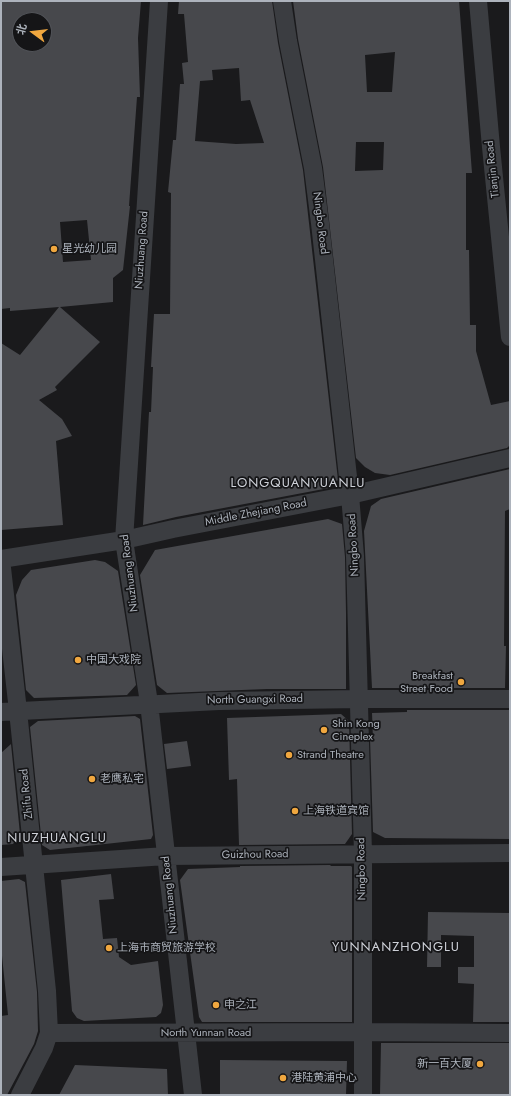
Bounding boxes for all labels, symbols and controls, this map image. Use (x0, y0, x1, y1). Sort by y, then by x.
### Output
north arrow (12, 12, 52, 52)
text: 北 (12, 22, 31, 37)
street label: Tianjin Road (483, 140, 503, 198)
street label: Ningbo Road (310, 191, 330, 255)
street label: Niuzhuang Road (133, 211, 151, 289)
place label: 星光幼儿园 (62, 242, 117, 256)
marker: 星光幼儿园 (49, 244, 59, 254)
district label: LONGQUANYUANLU (230, 476, 366, 492)
street label: Middle Zhejiang Road (204, 497, 308, 529)
street label: Ningbo Road (346, 513, 362, 577)
street label: Niuzhuang Road (119, 533, 141, 613)
place label: 中国大戏院 (86, 653, 141, 667)
marker: 中国大戏院 (73, 655, 83, 665)
place label: Breakfast Street Food (400, 669, 453, 695)
marker: Breakfast Street Food (456, 677, 466, 687)
street label: North Guangxi Road (207, 693, 303, 707)
place label: Shin Kong Cineplex (332, 717, 380, 743)
marker: Shin Kong Cineplex (319, 725, 329, 735)
place label: Strand Theatre (297, 748, 364, 762)
marker: Strand Theatre (284, 750, 294, 760)
street label: Zhifu Road (18, 768, 36, 820)
place label: 老鹰私宅 (100, 772, 144, 786)
marker: 老鹰私宅 (87, 774, 97, 784)
place label: 上海铁道宾馆 (303, 804, 369, 818)
marker: 上海铁道宾馆 (290, 806, 300, 816)
district label: NIUZHUANGLU (7, 831, 107, 847)
street label: Ningbo Road (355, 838, 369, 900)
street label: Guizhou Road (221, 848, 289, 862)
street label: Niuzhuang Road (159, 855, 181, 935)
district label: YUNNANZHONGLU (332, 940, 460, 956)
place label: 上海市商贸旅游学校 (117, 941, 216, 955)
marker: 上海市商贸旅游学校 (104, 943, 114, 953)
place label: 申之江 (224, 998, 257, 1012)
marker: 申之江 (211, 1000, 221, 1010)
street label: North Yunnan Road (161, 1026, 251, 1040)
place label: 新一百大厦 (417, 1057, 472, 1071)
marker: 新一百大厦 (475, 1059, 485, 1069)
place label: 港陆黄浦中心 (291, 1071, 357, 1085)
marker: 港陆黄浦中心 (278, 1073, 288, 1083)

